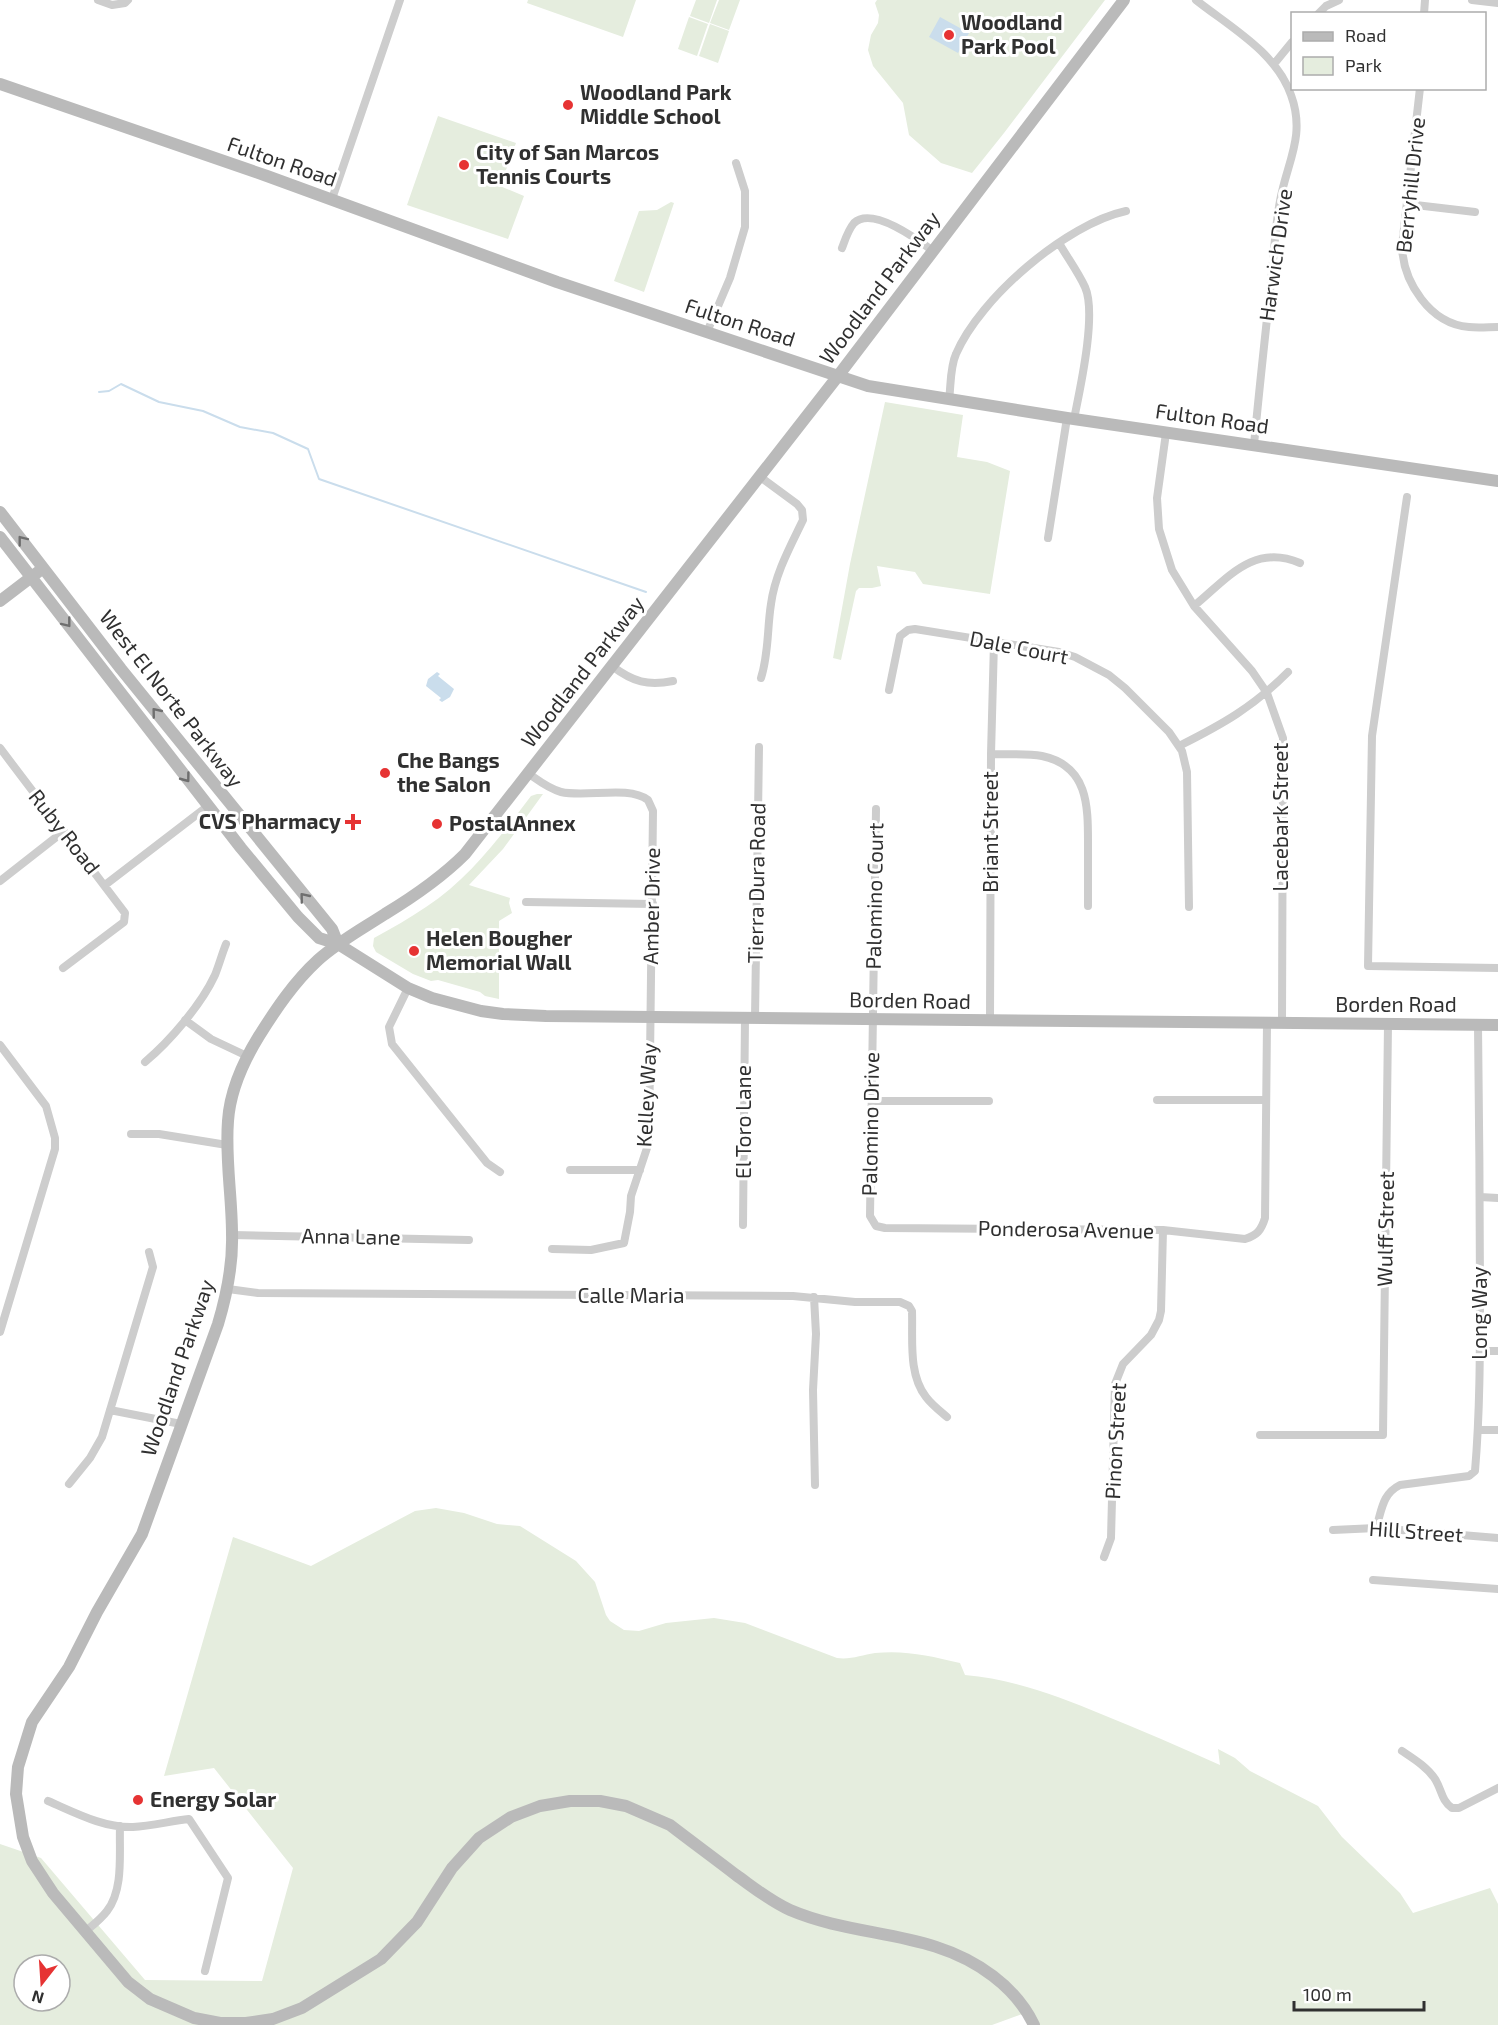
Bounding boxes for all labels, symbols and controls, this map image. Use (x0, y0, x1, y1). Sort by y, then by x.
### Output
place label: Woodland Park Pool (961, 9, 1062, 58)
legend (1291, 12, 1486, 90)
text: Road (1345, 24, 1386, 46)
marker: Woodland Park Pool (942, 28, 956, 42)
text: Park (1345, 54, 1382, 76)
place label: Woodland Park Middle School (580, 79, 732, 128)
marker: Woodland Park Middle School (561, 98, 575, 112)
street label: Berryhill Drive (1390, 116, 1429, 254)
street label: Fulton Road (224, 130, 341, 191)
place label: City of San Marcos Tennis Courts (476, 139, 659, 188)
marker: City of San Marcos Tennis Courts (457, 158, 471, 172)
street label: Harwich Drive (1253, 187, 1296, 323)
street label: Woodland Parkway (813, 206, 944, 368)
street label: Fulton Road (682, 292, 799, 351)
street label: Fulton Road (1154, 397, 1271, 438)
one-way arrow (18, 536, 29, 547)
street label: Woodland Parkway (515, 591, 649, 752)
street label: West El Norte Parkway (95, 604, 249, 792)
one-way arrow (60, 616, 71, 627)
street label: Dale Court (968, 625, 1071, 668)
one-way arrow (152, 708, 163, 719)
street label: Lacebark Street (1267, 742, 1292, 892)
place label: Che Bangs the Salon (397, 747, 500, 796)
marker: Che Bangs the Salon (378, 766, 392, 780)
one-way arrow (178, 771, 189, 782)
street label: Briant Street (977, 771, 1002, 893)
street label: Ruby Road (24, 784, 106, 878)
street label: Tierra Dura Road (742, 802, 769, 964)
place label: CVS Pharmacy (199, 808, 341, 834)
place label: PostalAnnex (449, 810, 576, 835)
marker: CVS Pharmacy (346, 815, 360, 829)
marker: PostalAnnex (430, 817, 444, 831)
street label: Palomino Court (860, 822, 887, 970)
street label: Amber Drive (637, 847, 664, 965)
one-way arrow (300, 893, 311, 904)
place label: Helen Bougher Memorial Wall (426, 925, 572, 974)
marker: Helen Bougher Memorial Wall (407, 944, 421, 958)
street label: Borden Road (849, 986, 971, 1013)
street label: Borden Road (1335, 991, 1457, 1016)
street label: Kelley Way (630, 1042, 661, 1148)
street label: Palomino Drive (856, 1052, 883, 1196)
street label: El Toro Lane (730, 1065, 755, 1179)
street label: Wulff Street (1371, 1171, 1398, 1287)
street label: Ponderosa Avenue (978, 1214, 1154, 1243)
street label: Anna Lane (301, 1222, 401, 1249)
street label: Long Way (1466, 1266, 1491, 1360)
street label: Woodland Parkway (135, 1276, 219, 1459)
street label: Calle Maria (577, 1282, 685, 1307)
street label: Pinon Street (1099, 1382, 1130, 1500)
street label: Hill Street (1368, 1515, 1464, 1546)
place label: Energy Solar (150, 1786, 276, 1812)
marker: Energy Solar (131, 1793, 145, 1807)
north arrow (12, 1953, 72, 2013)
scale bar (1294, 1974, 1424, 2012)
text: 100 m (1303, 1983, 1352, 2005)
text: N (29, 1987, 46, 2009)

